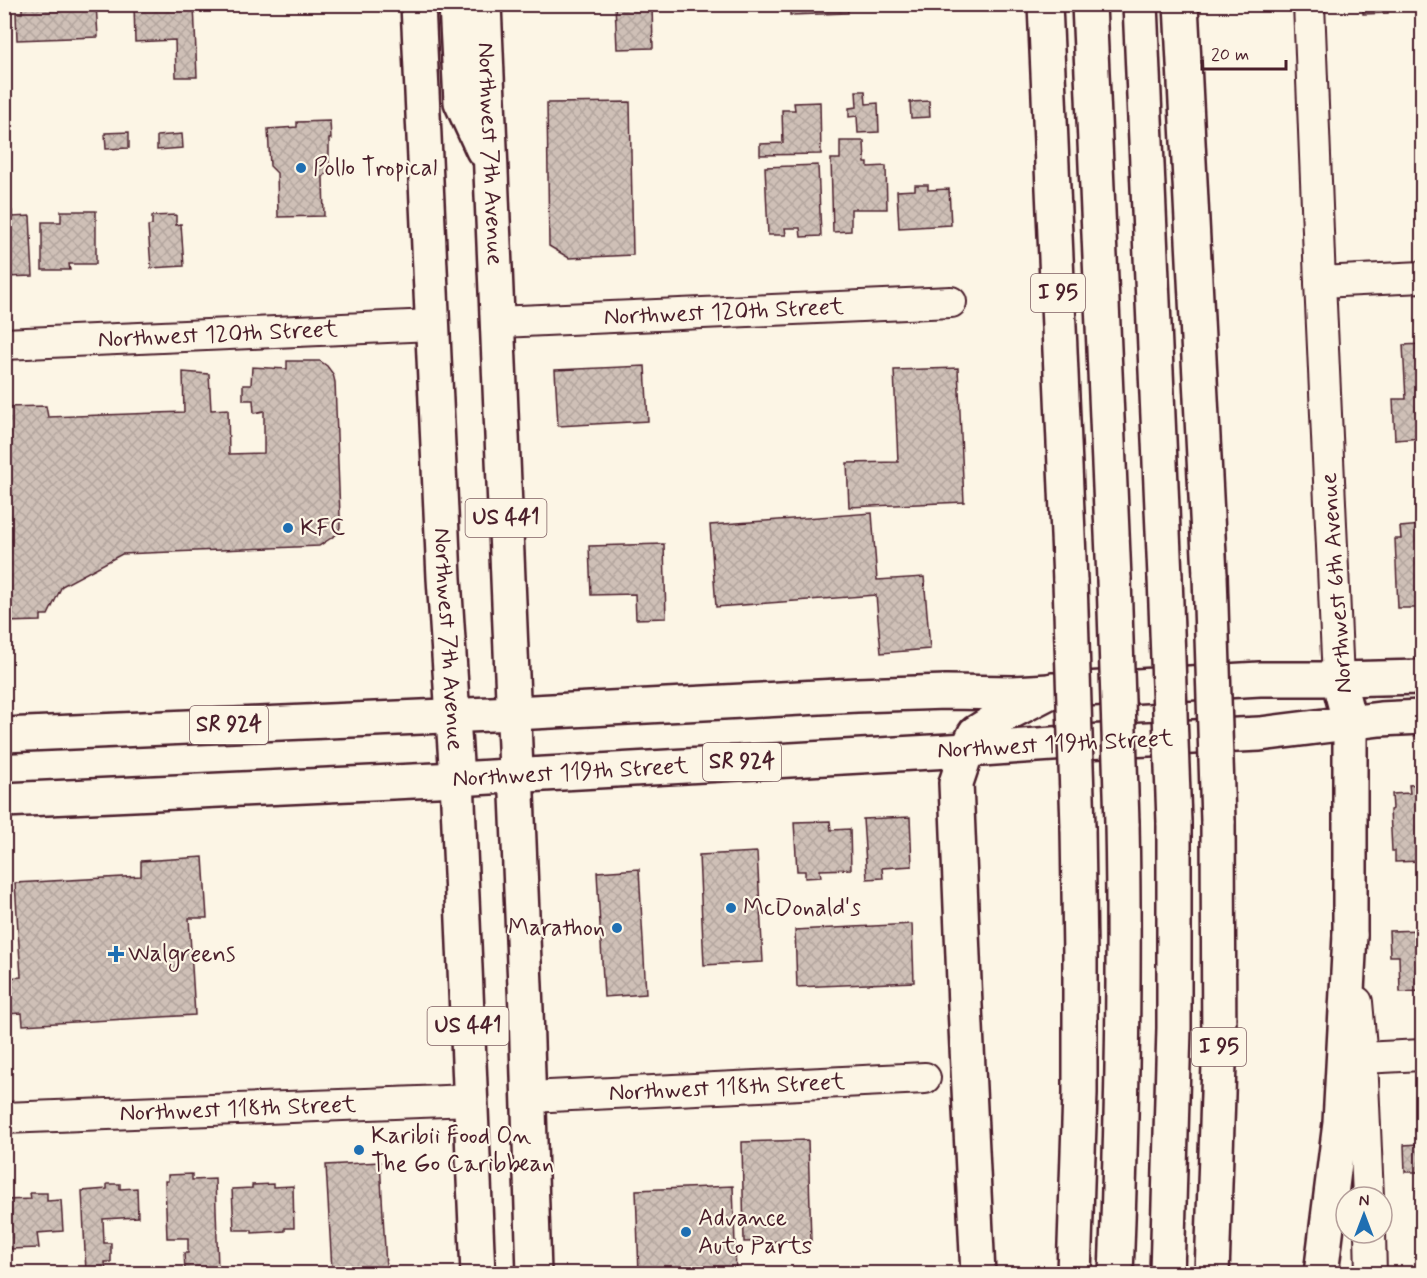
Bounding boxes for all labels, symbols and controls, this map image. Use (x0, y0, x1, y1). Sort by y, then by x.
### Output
scale bar (1202, 33, 1286, 71)
street label: Northwest 7th Avenue (470, 41, 510, 266)
text: 20 m (1211, 43, 1249, 67)
place label: Pollo Tropical (313, 153, 437, 184)
marker: Pollo Tropical (294, 161, 308, 175)
road number: I 95 (1031, 274, 1085, 312)
street label: Northwest 120th Street (603, 291, 845, 333)
street label: Northwest 120th Street (97, 314, 339, 355)
street label: Northwest 6th Avenue (1314, 471, 1360, 694)
road number: US 441 (466, 499, 546, 537)
place label: KFC (300, 513, 345, 544)
marker: KFC (281, 521, 295, 535)
street label: Northwest 7th Avenue (426, 527, 471, 752)
road number: SR 924 (190, 706, 268, 744)
street label: Northwest 119th Street (936, 723, 1174, 767)
road number: SR 924 (703, 743, 781, 781)
street label: Northwest 119th Street (451, 750, 689, 795)
place label: McDonald's (743, 893, 861, 924)
marker: McDonald's (724, 901, 738, 915)
place label: Marathon (508, 913, 605, 944)
marker: Marathon (610, 921, 624, 935)
place label: Walgreens (128, 939, 236, 972)
marker: Walgreens (109, 947, 123, 961)
road number: US 441 (428, 1007, 508, 1045)
road number: I 95 (1192, 1028, 1246, 1066)
street label: Northwest 118th Street (608, 1066, 846, 1109)
street label: Northwest 118th Street (119, 1089, 357, 1129)
place label: Karibii Food On The Go Caribbean (371, 1121, 554, 1180)
marker: Karibii Food On The Go Caribbean (352, 1143, 366, 1157)
north arrow (1334, 1185, 1394, 1245)
text: N (1359, 1191, 1369, 1212)
place label: Advance Auto Parts (698, 1203, 812, 1262)
marker: Advance Auto Parts (679, 1225, 693, 1239)

